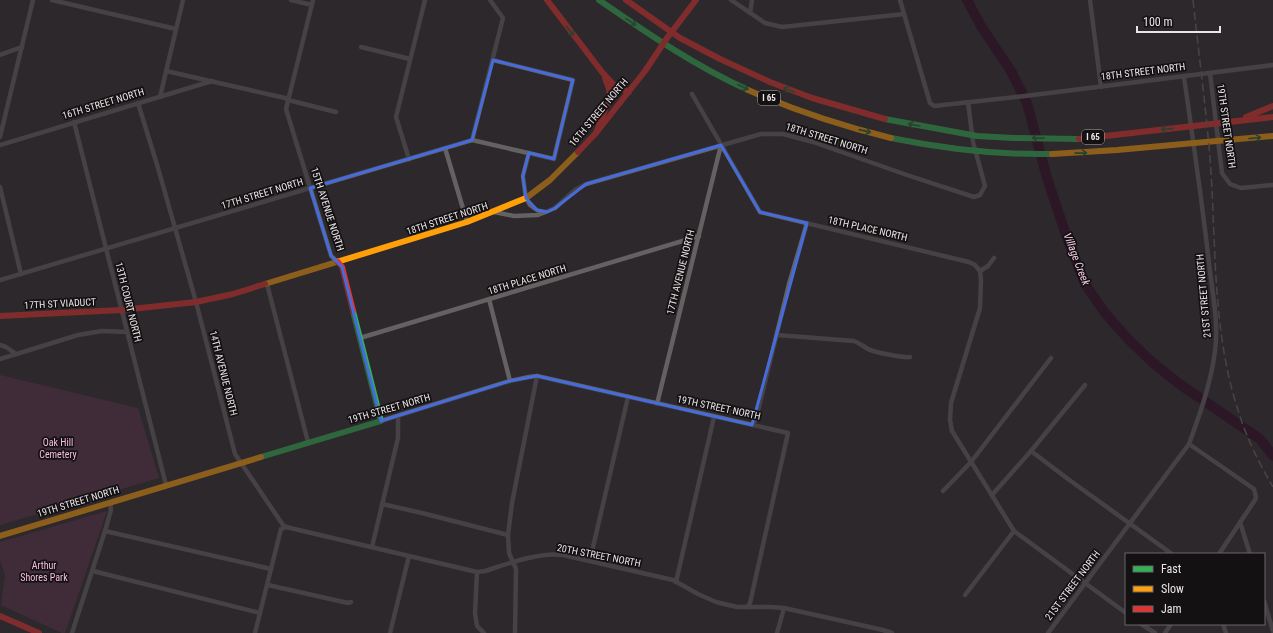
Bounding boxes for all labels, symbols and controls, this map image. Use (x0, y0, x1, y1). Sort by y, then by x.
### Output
scale bar (1137, 8, 1220, 34)
text: 100 m (1143, 15, 1173, 29)
one-way arrow (625, 18, 636, 26)
one-way arrow (566, 25, 575, 36)
street label: 18TH STREET NORTH (1100, 61, 1186, 82)
street label: 16TH STREET NORTH (567, 76, 630, 148)
street label: 19TH STREET NORTH (1215, 83, 1238, 169)
one-way arrow (737, 84, 749, 91)
one-way arrow (784, 85, 796, 93)
street label: 16TH STREET NORTH (61, 86, 145, 121)
road number: I 65 (758, 91, 780, 105)
one-way arrow (908, 120, 921, 128)
street label: 18TH STREET NORTH (785, 121, 869, 156)
one-way arrow (1161, 125, 1174, 133)
one-way arrow (859, 128, 872, 135)
road number: I 65 (1082, 130, 1104, 144)
one-way arrow (1032, 134, 1045, 142)
one-way arrow (1248, 134, 1261, 142)
one-way arrow (1074, 149, 1087, 157)
street label: 15TH AVENUE NORTH (309, 166, 346, 252)
street label: 17TH STREET NORTH (220, 176, 304, 211)
street label: 18TH STREET NORTH (405, 200, 489, 237)
street label: 18TH PLACE NORTH (827, 214, 909, 243)
street label: 17TH AVENUE NORTH (665, 229, 696, 316)
water label: Village Creek (1061, 231, 1093, 287)
street label: 21ST STREET NORTH (1194, 254, 1213, 338)
street label: 13TH COURT NORTH (113, 261, 144, 343)
street label: 18TH PLACE NORTH (487, 262, 568, 297)
street label: 17TH ST VIADUCT (24, 296, 96, 311)
street label: 14TH AVENUE NORTH (208, 330, 239, 417)
street label: 19TH STREET NORTH (347, 391, 432, 426)
street label: 19TH STREET NORTH (676, 393, 762, 422)
park label: Oak Hill Cemetery (39, 437, 77, 460)
street label: 19TH STREET NORTH (36, 484, 120, 519)
street label: 20TH STREET NORTH (556, 542, 642, 569)
street label: 21ST STREET NORTH (1043, 548, 1102, 622)
legend (1125, 553, 1265, 625)
park label: Arthur Shores Park (20, 560, 68, 583)
text: Fast (1161, 562, 1182, 576)
text: Slow (1161, 582, 1184, 596)
text: Jam (1161, 602, 1182, 616)

